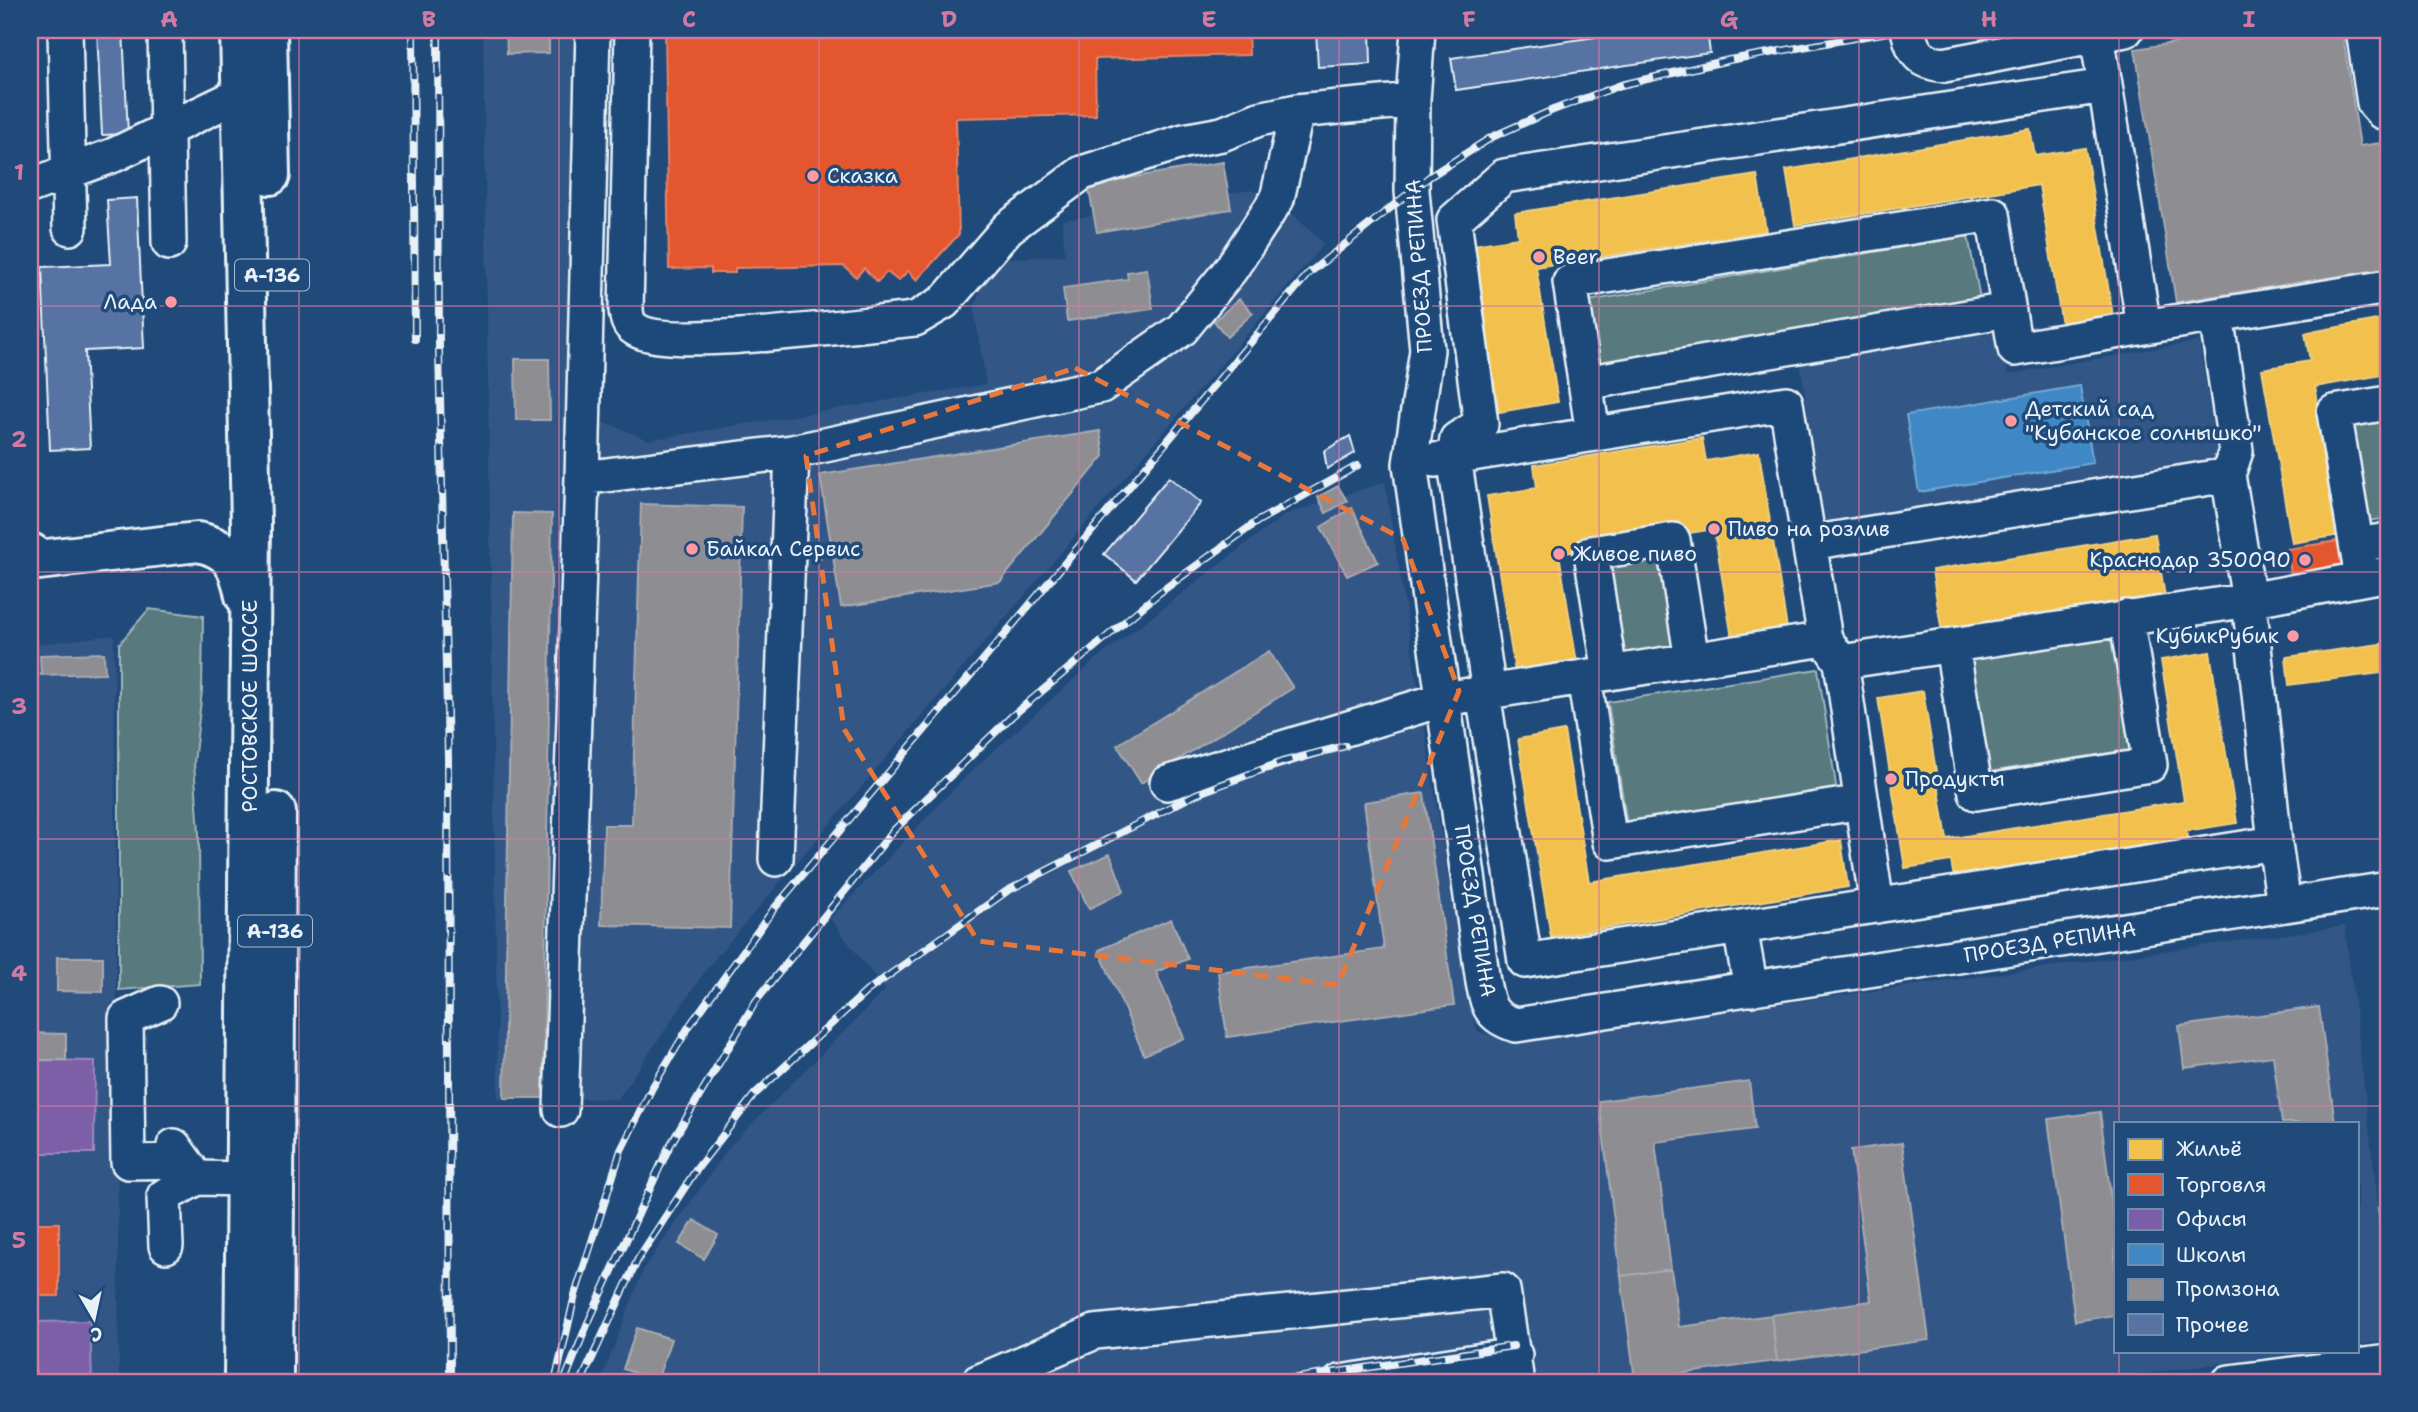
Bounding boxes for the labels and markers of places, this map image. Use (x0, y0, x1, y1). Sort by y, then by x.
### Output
place label: Сказка (827, 162, 898, 190)
marker: Сказка (805, 168, 821, 184)
place label: Beer (1553, 243, 1598, 271)
marker: Beer (1531, 249, 1547, 265)
place label: Лада (103, 288, 157, 316)
marker: Лада (163, 294, 179, 310)
place label: Детский сад "Кубанское солнышко" (2025, 395, 2262, 447)
marker: Детский сад "Кубанское солнышко" (2003, 413, 2019, 429)
place label: Пиво на розлив (1728, 515, 1890, 543)
marker: Пиво на розлив (1706, 521, 1722, 537)
place label: Байкал Сервис (706, 535, 861, 563)
place label: Живое пиво (1573, 540, 1697, 568)
marker: Байкал Сервис (684, 541, 700, 557)
marker: Живое пиво (1551, 546, 1567, 562)
place label: Краснодар 350090 (2089, 546, 2291, 574)
marker: Краснодар 350090 (2297, 552, 2313, 568)
place label: КубикРубик (2155, 622, 2279, 650)
marker: КубикРубик (2285, 628, 2301, 644)
place label: Продукты (1905, 765, 2005, 793)
marker: Продукты (1883, 771, 1899, 787)

